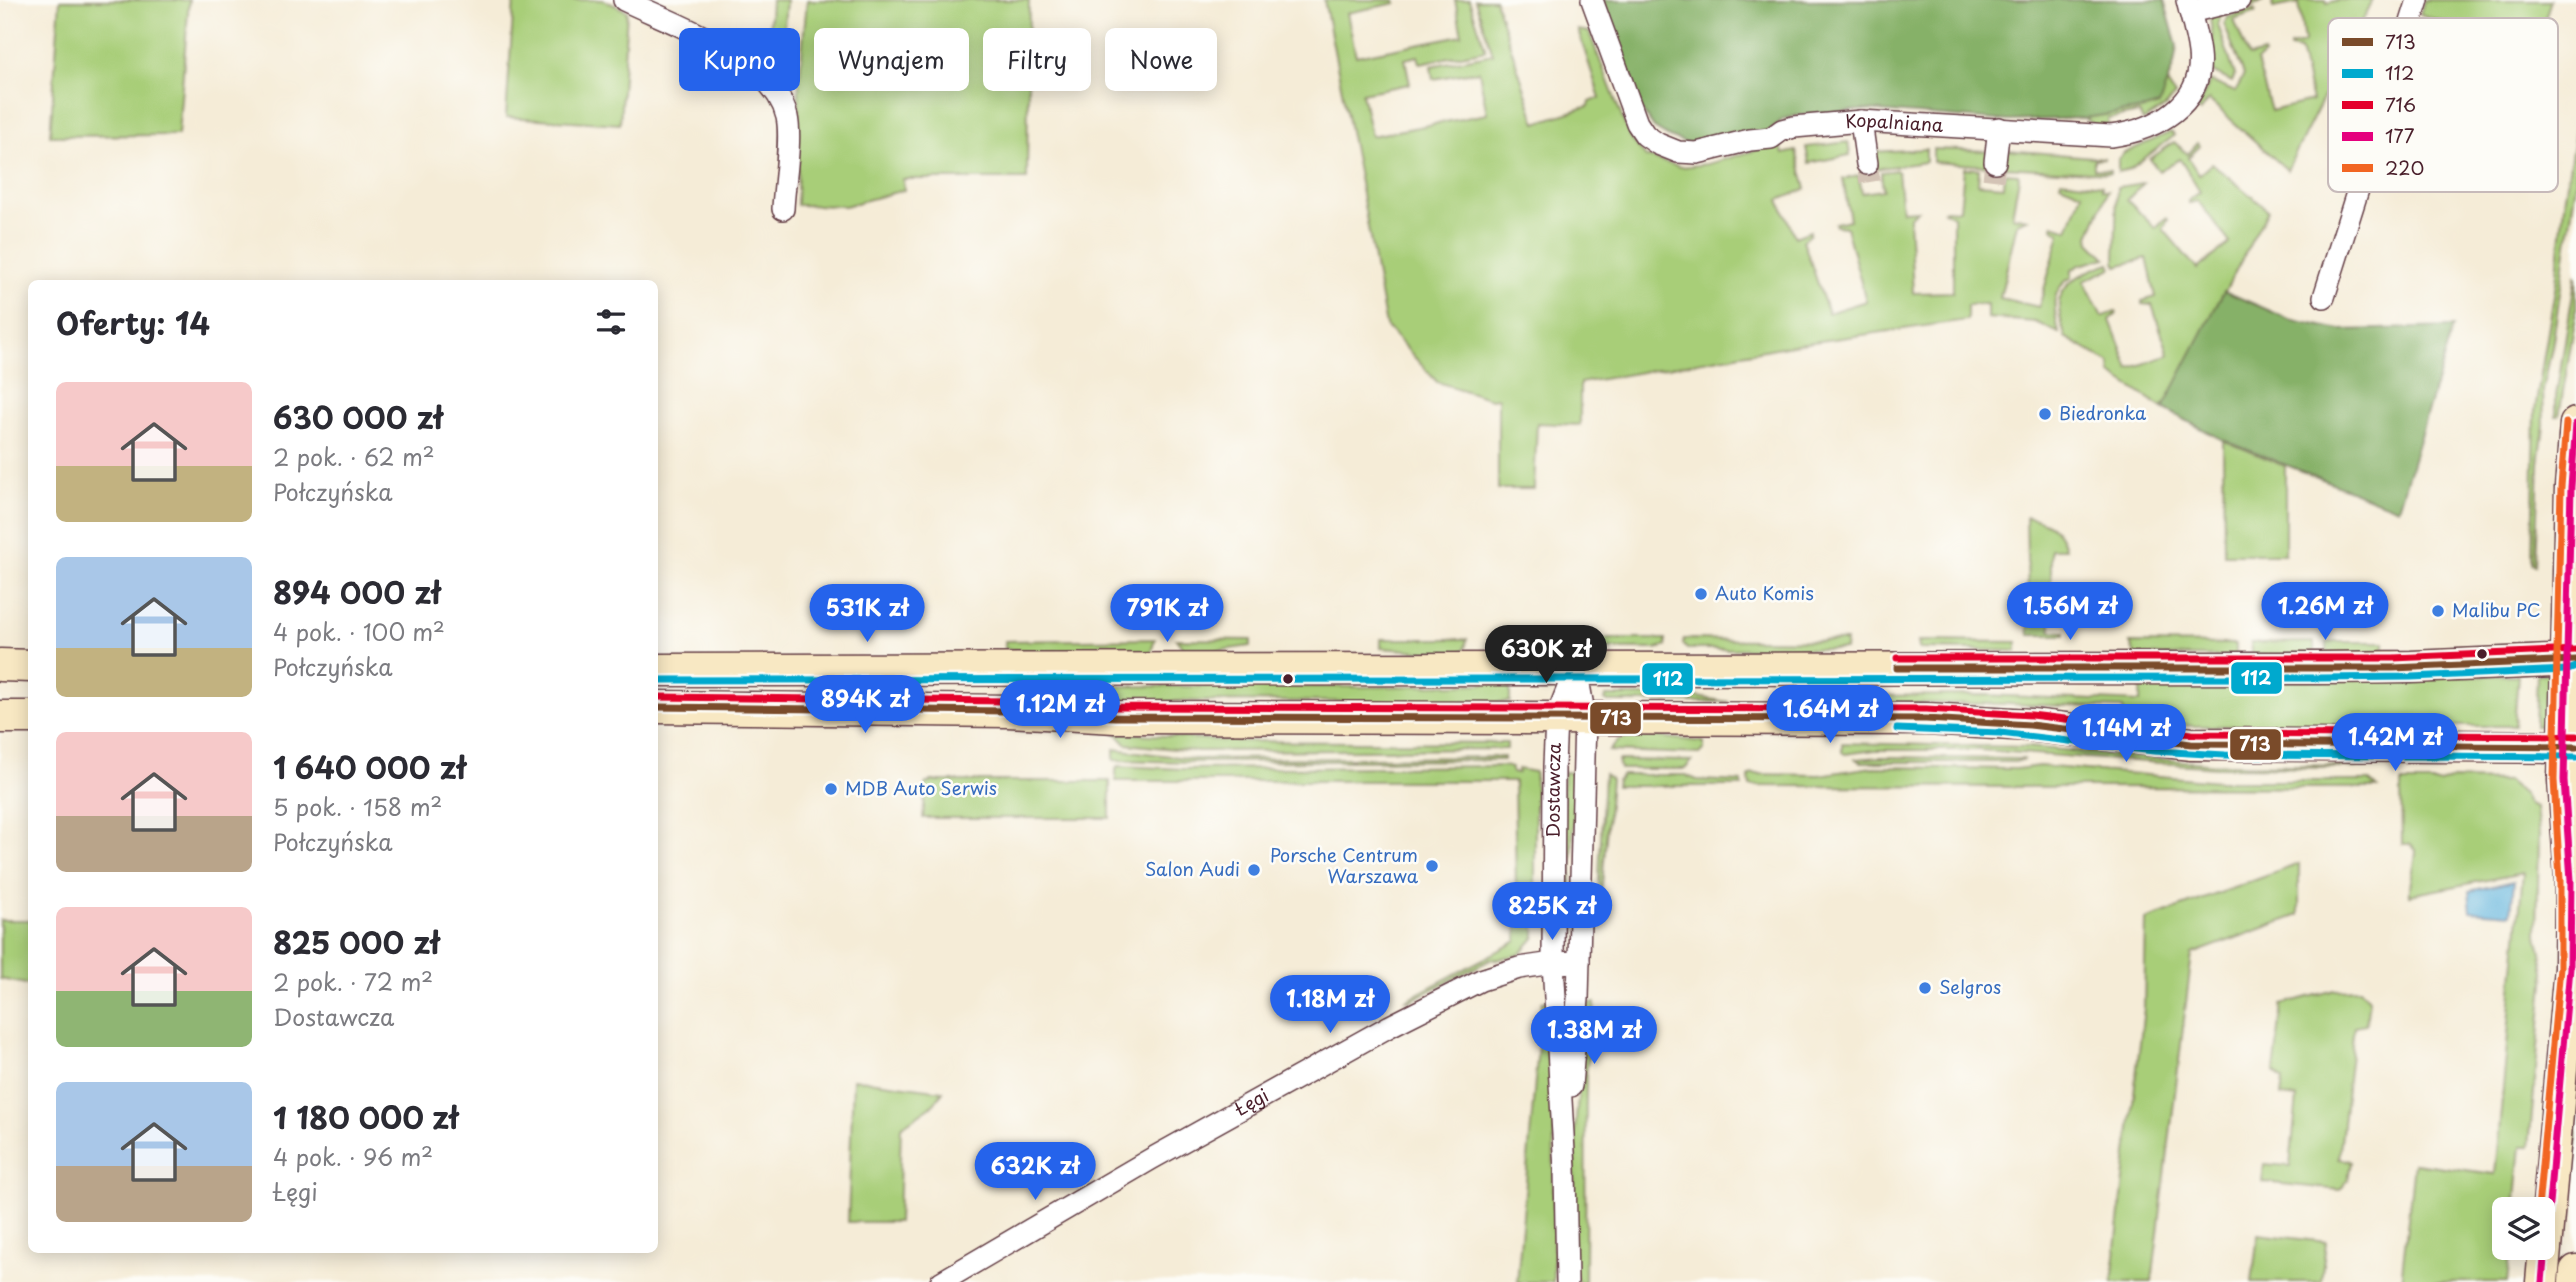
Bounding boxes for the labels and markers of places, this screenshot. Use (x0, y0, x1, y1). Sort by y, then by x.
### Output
place label: Biedronka (2059, 399, 2147, 426)
marker: Biedronka (2037, 406, 2053, 422)
place label: Auto Komis (1715, 579, 1814, 606)
pin: 1.56M zł (1998, 582, 2142, 642)
pin: 1.26M zł (2253, 582, 2397, 642)
pin: 531K zł (802, 584, 932, 644)
pin: 791K zł (1102, 584, 1232, 644)
marker: Auto Komis (1693, 586, 1709, 602)
place label: Malibu PC (2452, 596, 2541, 623)
marker: Malibu PC (2430, 603, 2446, 619)
pin: 630K zł (1481, 626, 1611, 685)
unlabelled marker (2475, 647, 2489, 661)
unlabelled marker (1281, 672, 1295, 686)
pin: 894K zł (800, 676, 930, 735)
pin: 1.12M zł (988, 680, 1132, 740)
pin: 1.64M zł (1758, 686, 1902, 745)
pin: 1.14M zł (2054, 704, 2198, 764)
pin: 1.42M zł (2323, 714, 2467, 773)
place label: MDB Auto Serwis (845, 774, 997, 801)
marker: MDB Auto Serwis (823, 781, 839, 797)
place label: Porsche Centrum Warszawa (1270, 841, 1419, 889)
place label: Salon Audi (1145, 855, 1240, 882)
marker: Porsche Centrum Warszawa (1424, 858, 1440, 874)
marker: Salon Audi (1246, 862, 1262, 878)
pin: 825K zł (1487, 883, 1617, 942)
place label: Selgros (1939, 973, 2001, 1000)
pin: 1.18M zł (1258, 976, 1402, 1035)
marker: Selgros (1917, 980, 1933, 996)
pin: 1.38M zł (1522, 1006, 1666, 1066)
pin: 632K zł (970, 1142, 1100, 1202)

